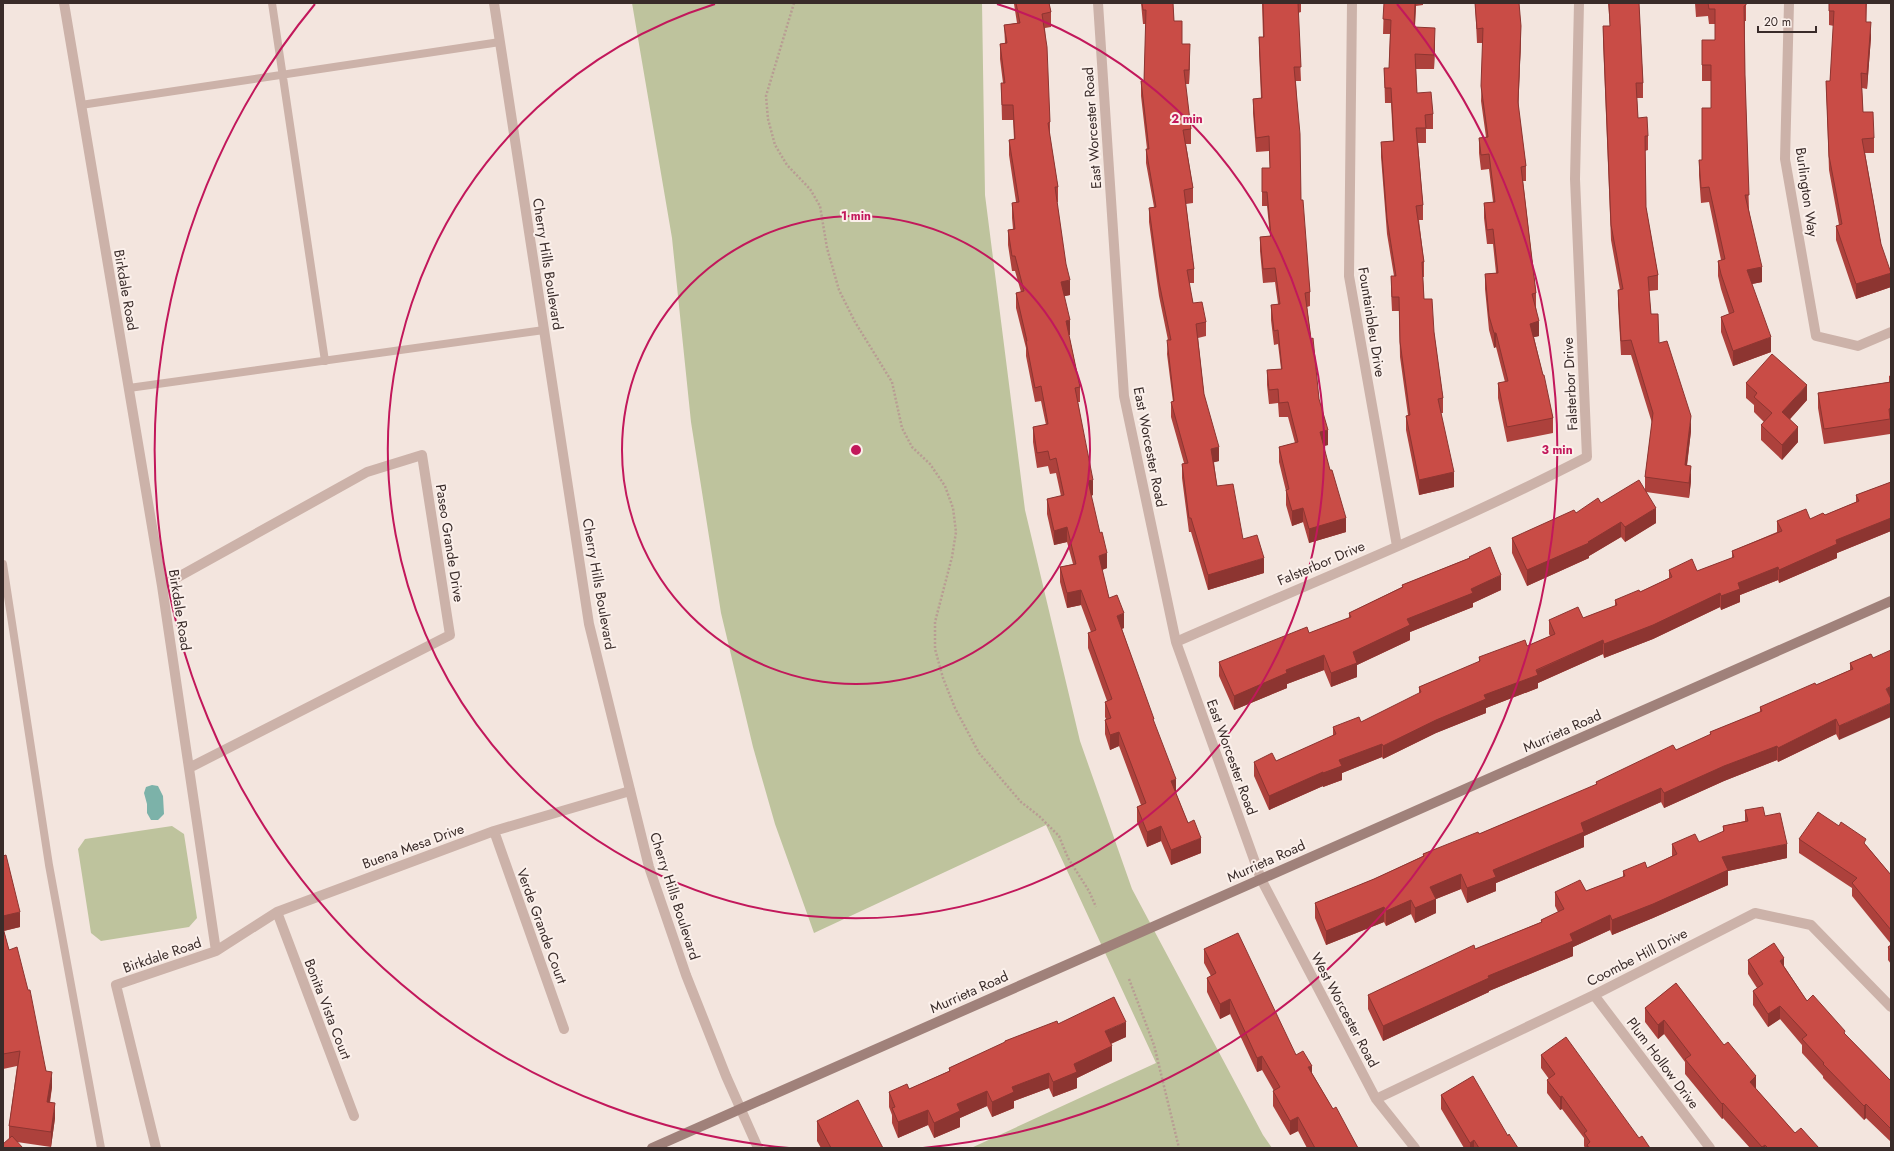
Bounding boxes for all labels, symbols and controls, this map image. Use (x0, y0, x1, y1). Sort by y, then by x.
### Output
scale bar (1758, 8, 1816, 34)
text: 20 m (1764, 13, 1791, 31)
street label: East Worcester Road (1078, 66, 1106, 190)
text: 2 min (1171, 110, 1203, 128)
street label: Burlington Way (1791, 146, 1823, 239)
street label: Cherry Hills Boulevard (528, 197, 568, 331)
text: 1 min (841, 207, 871, 225)
street label: Birkdale Road (109, 248, 143, 332)
street label: Fountainbleu Drive (1353, 266, 1391, 378)
street label: Falsterbor Drive (1558, 337, 1582, 431)
street label: East Worcester Road (1129, 385, 1171, 509)
text: 3 min (1541, 441, 1573, 459)
centre of rings (849, 443, 863, 457)
street label: Paseo Grande Drive (431, 483, 469, 603)
street label: Cherry Hills Boulevard (578, 517, 620, 651)
street label: Falsterbor Drive (1274, 536, 1368, 590)
street label: Birkdale Road (164, 568, 196, 652)
street label: East Worcester Road (1202, 696, 1262, 818)
street label: Murrieta Road (1520, 705, 1604, 757)
street label: Buena Mesa Drive (359, 818, 467, 874)
street label: Cherry Hills Boulevard (645, 830, 705, 962)
street label: Murrieta Road (1224, 835, 1308, 887)
street label: Verde Grande Court (512, 866, 572, 987)
street label: Coombe Hill Drive (1583, 923, 1691, 991)
street label: Birkdale Road (120, 932, 204, 978)
street label: West Worcester Road (1306, 949, 1384, 1071)
street label: Bonita Vista Court (300, 956, 357, 1063)
street label: Murrieta Road (927, 966, 1011, 1018)
street label: Plum Hollow Drive (1622, 1013, 1704, 1113)

